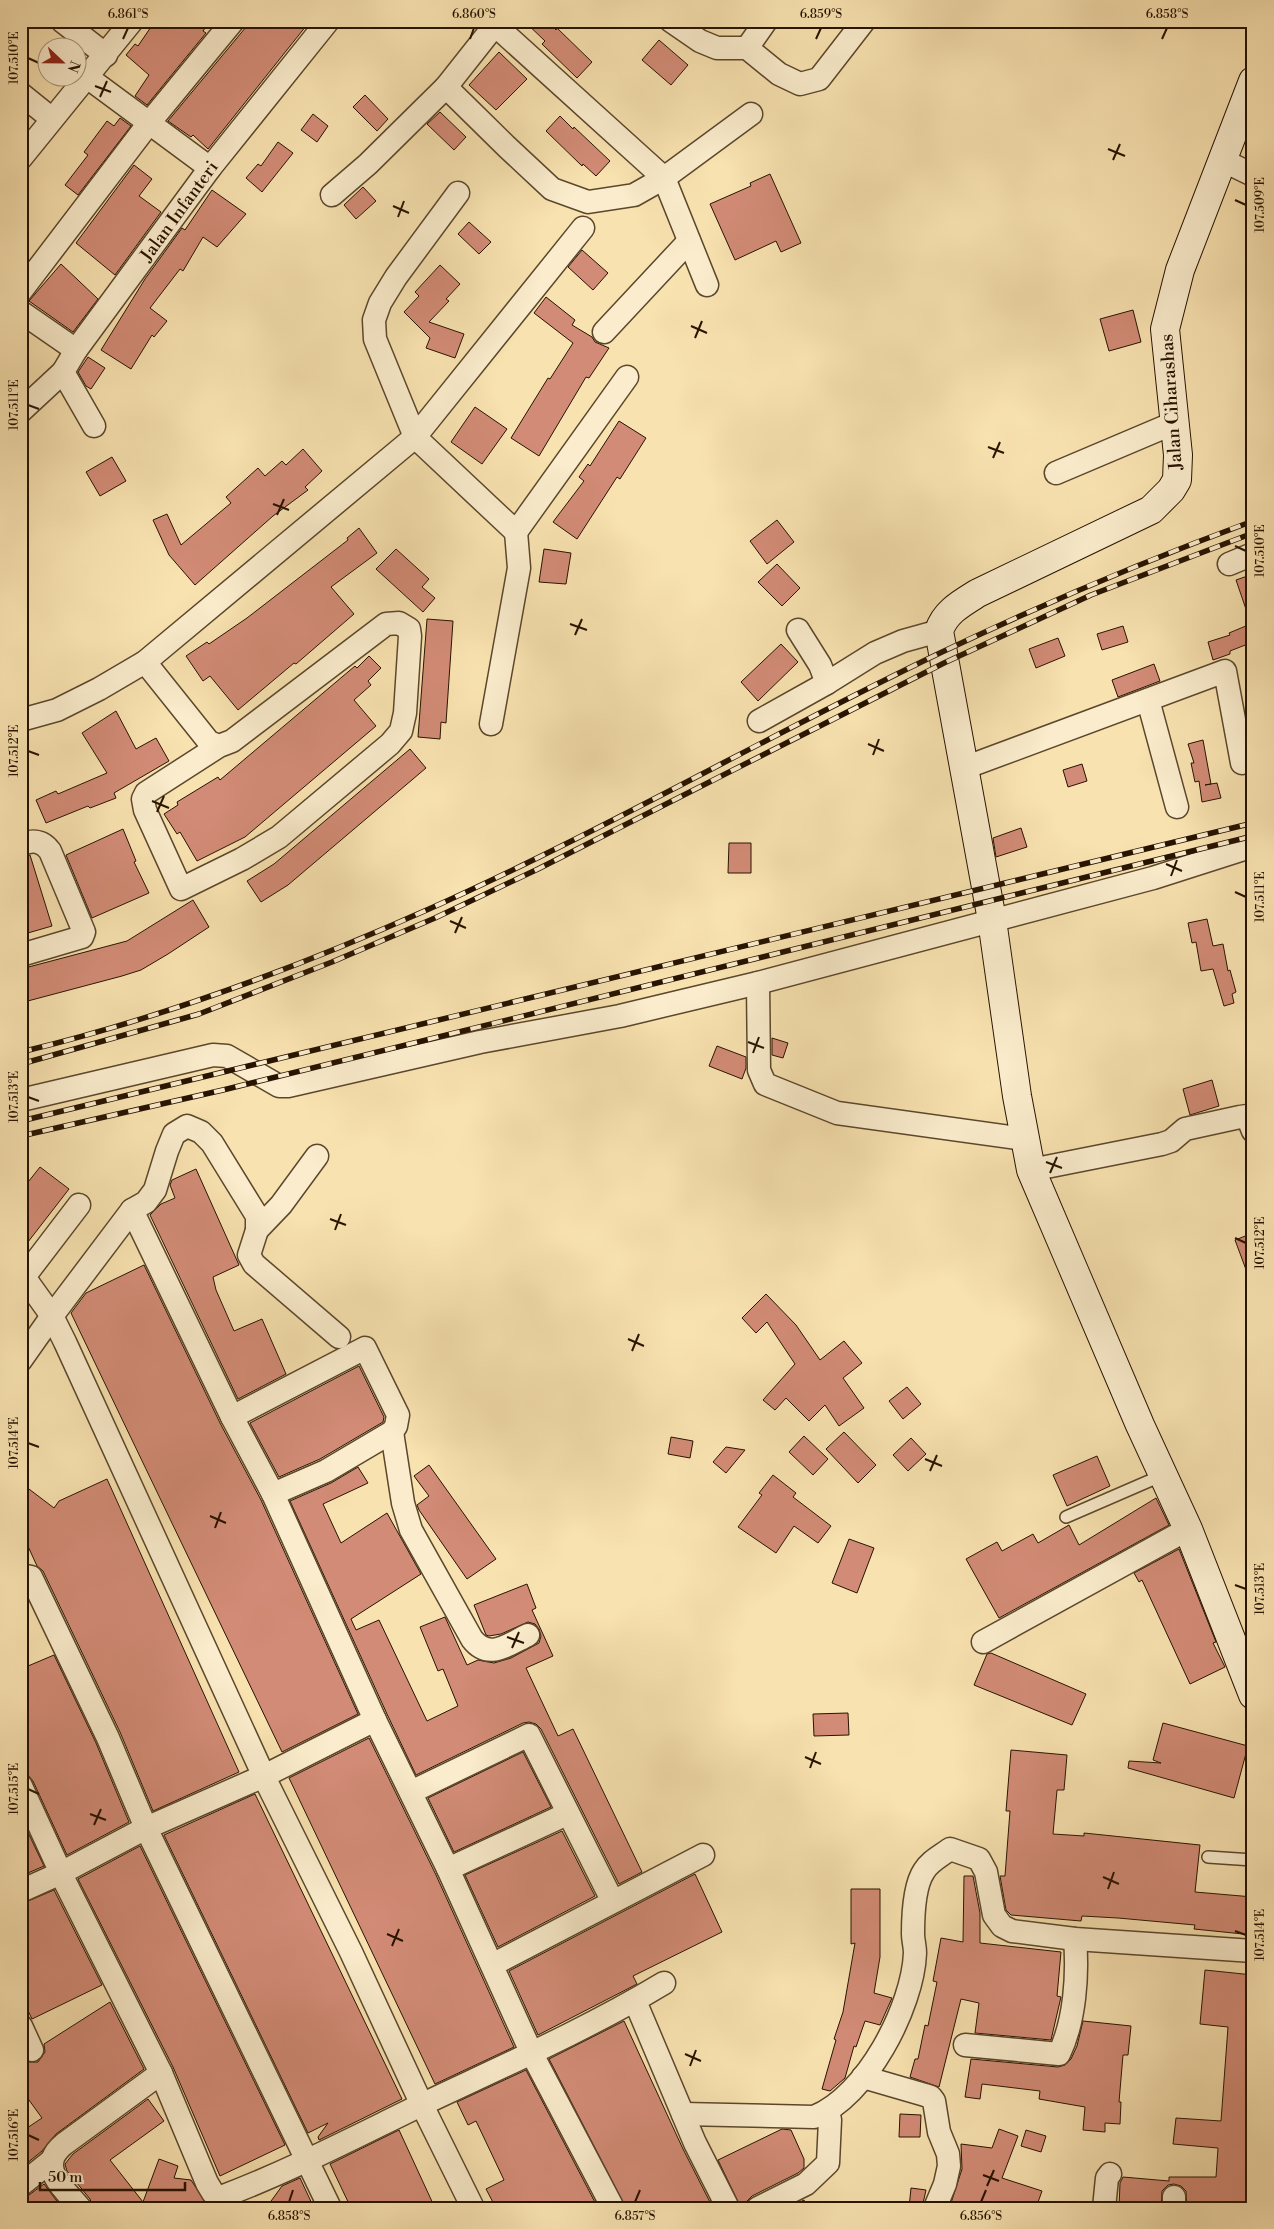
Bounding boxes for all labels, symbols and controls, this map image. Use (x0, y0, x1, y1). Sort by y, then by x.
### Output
text: 6.861°S (108, 7, 148, 22)
text: 6.860°S (452, 7, 496, 22)
text: 6.859°S (800, 7, 842, 22)
text: 6.858°S (1146, 7, 1188, 22)
text: 107.510°E (7, 31, 22, 85)
north arrow (38, 38, 88, 88)
text: N (63, 58, 84, 75)
street label: Jalan Infanteri (135, 156, 224, 267)
text: 107.509°E (1253, 177, 1268, 233)
street label: Jalan Ciharashas (1155, 333, 1188, 472)
text: 107.511°E (7, 379, 22, 431)
text: 107.510°E (1253, 524, 1268, 578)
text: 107.512°E (7, 725, 22, 777)
text: 107.511°E (1253, 871, 1268, 923)
text: 107.513°E (7, 1071, 22, 1123)
text: 107.512°E (1253, 1217, 1268, 1269)
text: 107.514°E (7, 1417, 22, 1469)
text: 107.513°E (1253, 1563, 1268, 1615)
text: 107.515°E (7, 1763, 22, 1815)
text: 107.514°E (1253, 1909, 1268, 1961)
text: 107.516°E (7, 2109, 22, 2161)
scale bar (40, 2159, 185, 2191)
text: 50 m (48, 2168, 82, 2187)
text: 6.858°S (268, 2209, 310, 2224)
text: 6.857°S (615, 2209, 656, 2224)
text: 6.856°S (960, 2209, 1002, 2224)

